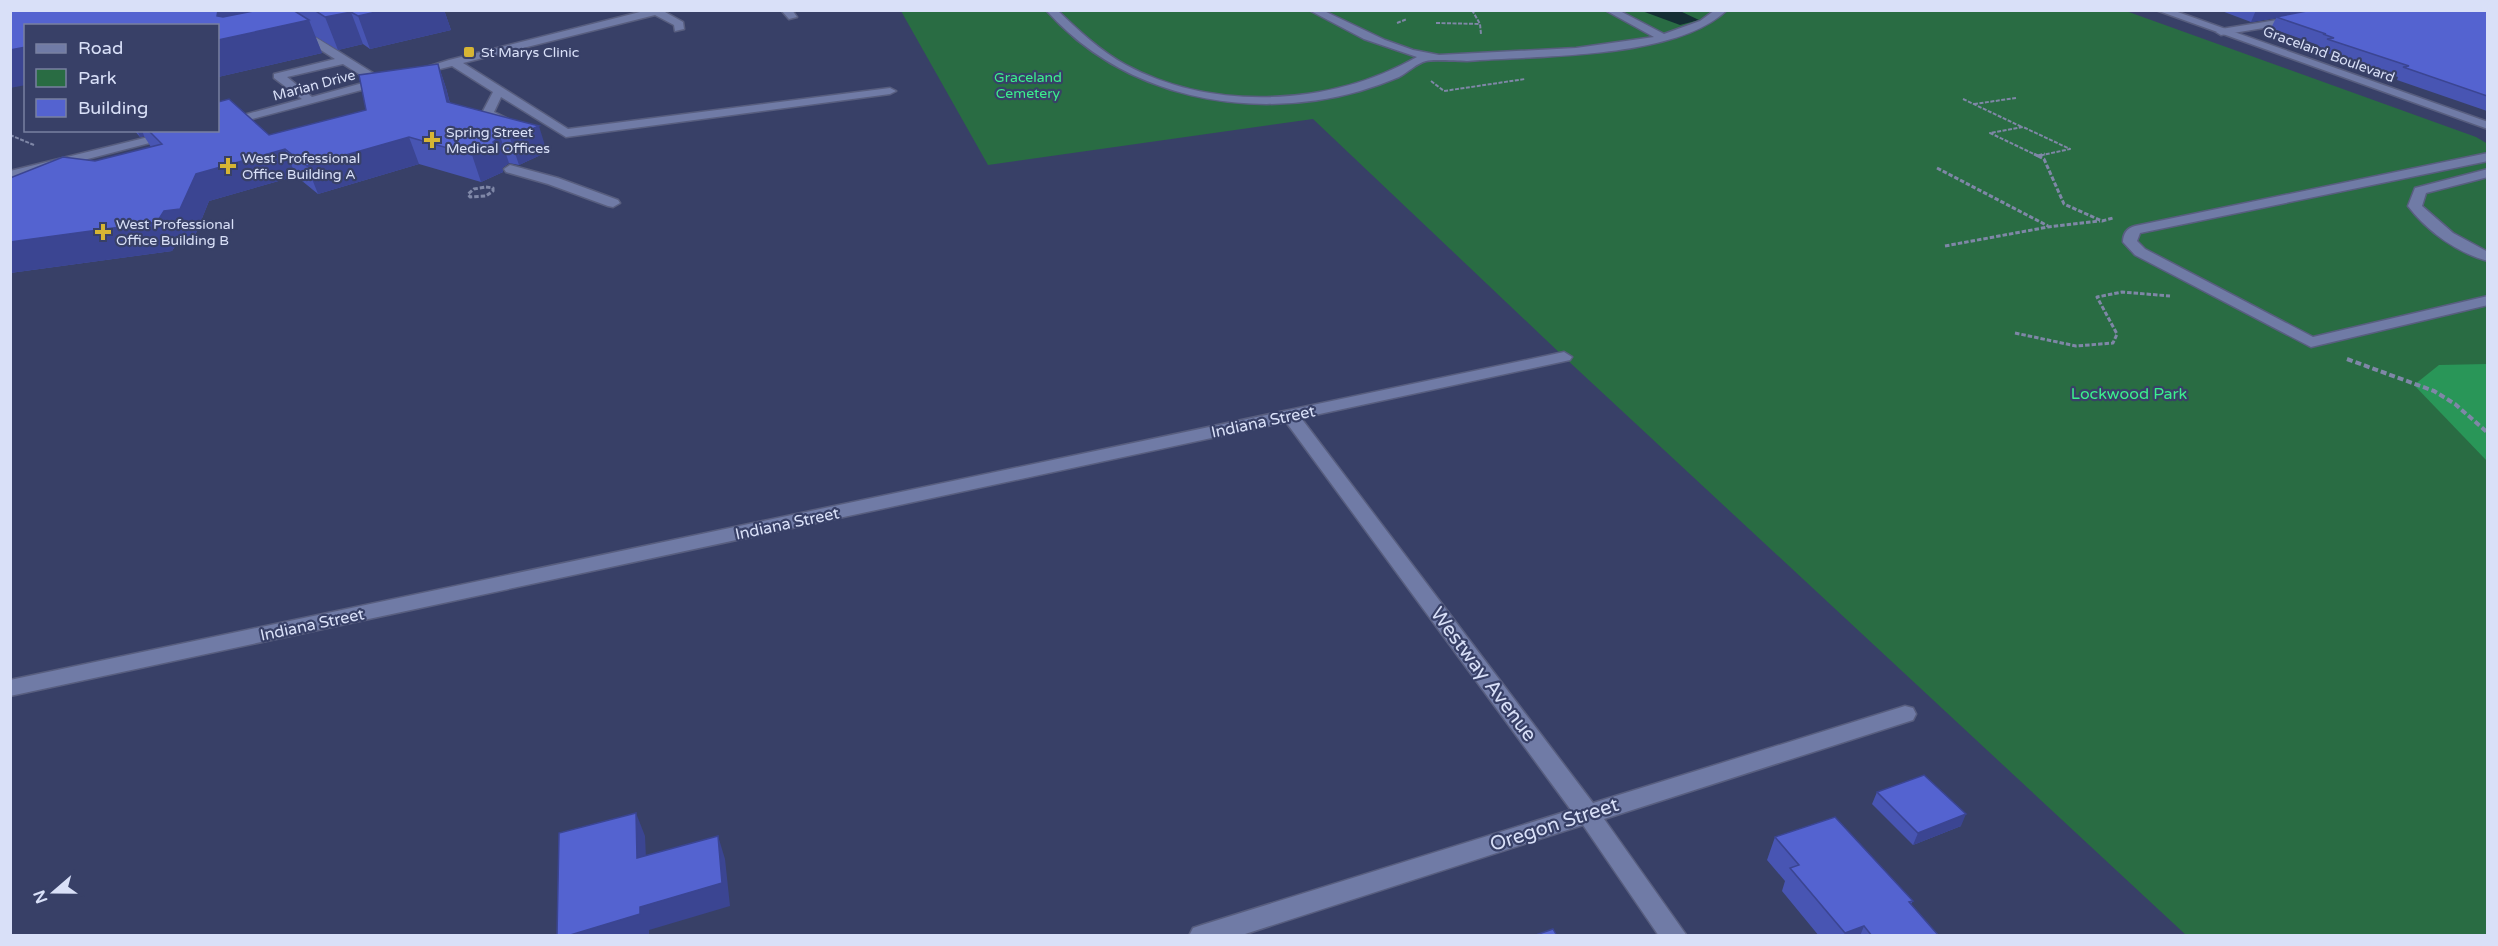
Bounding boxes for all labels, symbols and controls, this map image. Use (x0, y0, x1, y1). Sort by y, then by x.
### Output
street label: Graceland Boulevard (2261, 23, 2397, 86)
legend (24, 24, 219, 132)
text: Road (78, 37, 123, 59)
place label: St Marys Clinic (481, 44, 579, 61)
marker: St Marys Clinic (462, 45, 476, 59)
street label: Marian Drive (271, 66, 357, 105)
text: Park (78, 67, 117, 89)
park label: Graceland Cemetery (994, 69, 1062, 102)
text: Building (78, 97, 148, 119)
place label: Spring Street Medical Offices (446, 124, 550, 157)
marker: Spring Street Medical Offices (423, 131, 441, 149)
place label: West Professional Office Building A (242, 150, 360, 183)
marker: West Professional Office Building A (219, 157, 237, 175)
place label: West Professional Office Building B (116, 216, 234, 249)
marker: West Professional Office Building B (94, 223, 112, 241)
park label: Lockwood Park (2071, 384, 2188, 404)
street label: Indiana Street (1209, 401, 1317, 443)
street label: Indiana Street (733, 503, 841, 545)
street label: Westway Avenue (1425, 603, 1542, 747)
street label: Indiana Street (258, 604, 366, 646)
street label: Oregon Street (1487, 793, 1622, 857)
north arrow (24, 862, 84, 922)
text: N (29, 887, 52, 906)

